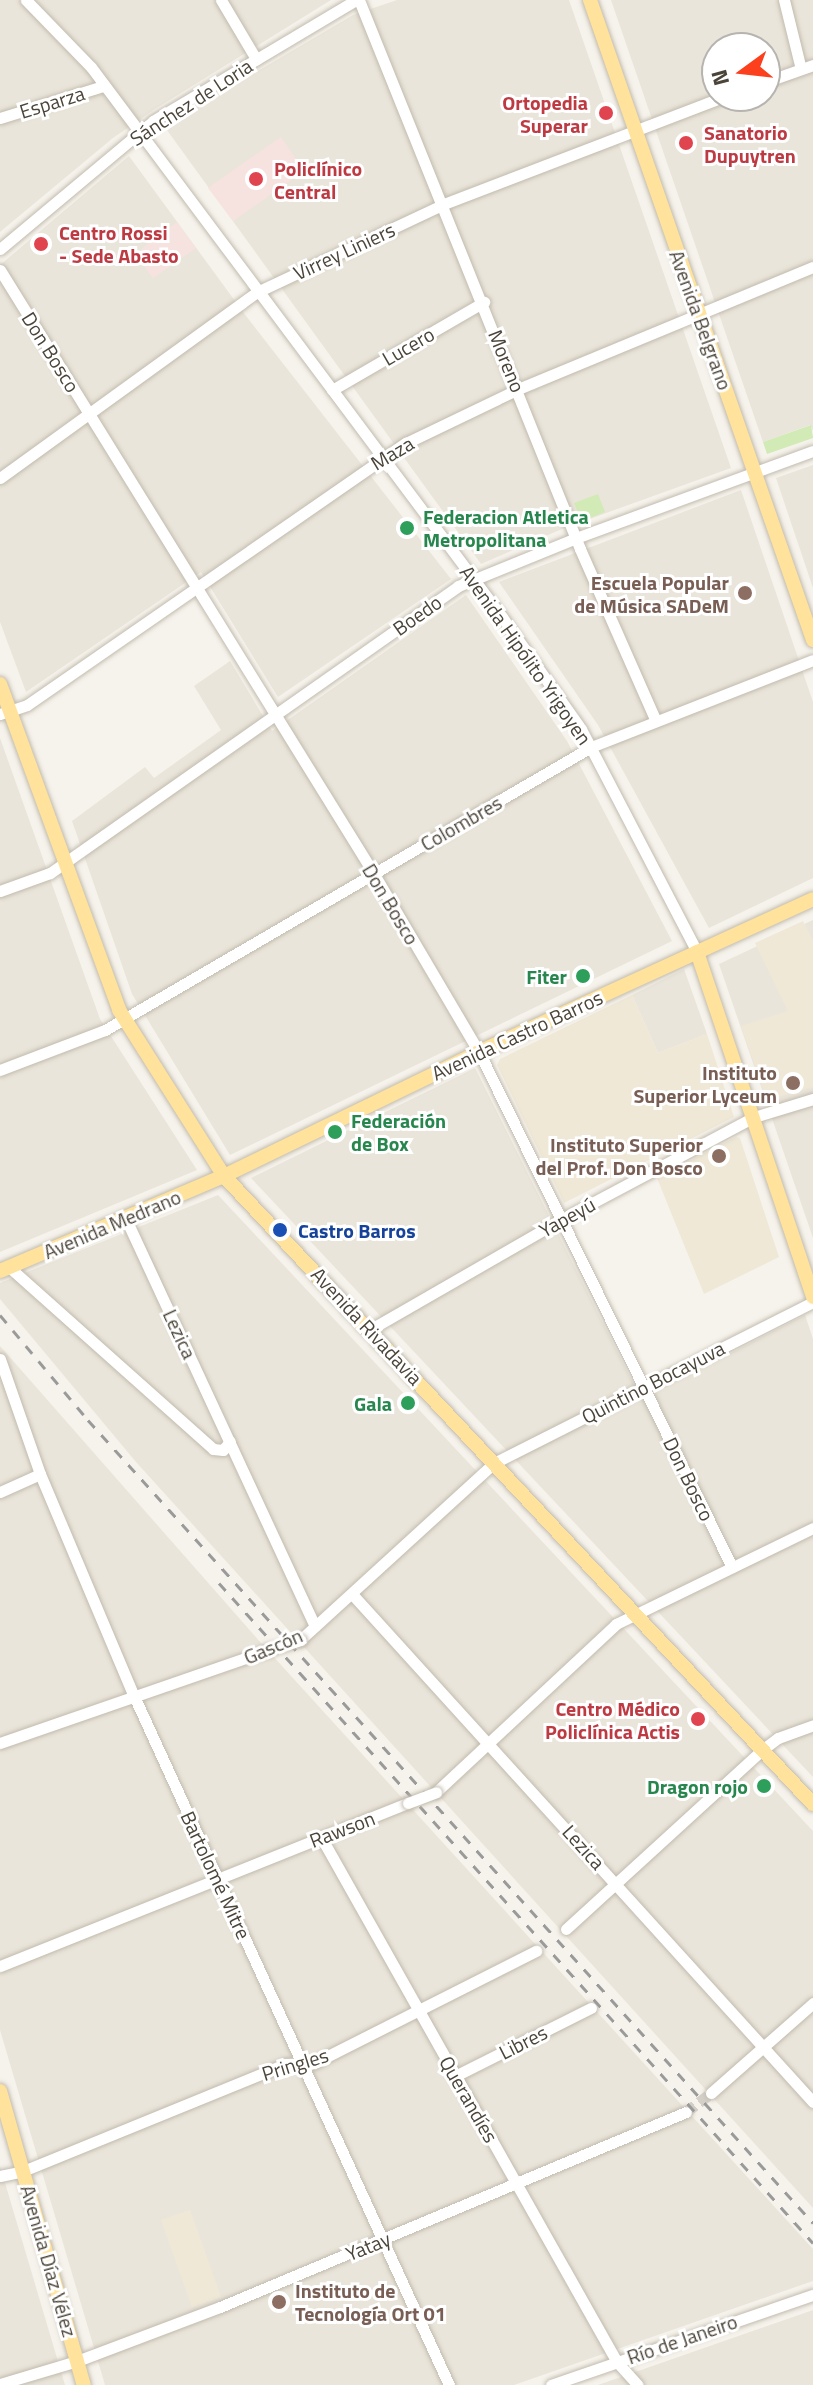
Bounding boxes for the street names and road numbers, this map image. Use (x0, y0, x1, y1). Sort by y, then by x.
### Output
street label: Sánchez de Loria (125, 54, 257, 150)
street label: Esparza (16, 81, 88, 123)
street label: Virrey Liniers (290, 217, 398, 285)
street label: Avenida Belgrano (665, 247, 737, 393)
street label: Don Bosco (17, 308, 85, 396)
street label: Lucero (378, 322, 438, 370)
street label: Moreno (484, 326, 530, 396)
street label: Maza (366, 431, 418, 475)
street label: Avenida Hipólito Yrigoyen (455, 561, 597, 749)
street label: Boedo (388, 590, 446, 640)
street label: Colombres (416, 790, 506, 856)
street label: Don Bosco (358, 859, 424, 949)
street label: Avenida Castro Barros (428, 985, 606, 1085)
street label: Avenida Medrano (40, 1184, 184, 1264)
street label: Yapeyú (535, 1192, 599, 1242)
street label: Avenida Rivadavia (306, 1262, 428, 1390)
street label: Lezica (158, 1305, 202, 1363)
street label: Quintino Bocayuva (577, 1336, 729, 1428)
street label: Don Bosco (659, 1433, 719, 1525)
street label: Gascón (240, 1623, 306, 1669)
street label: Rawson (306, 1806, 378, 1852)
street label: Bartolomé Mitre (176, 1807, 256, 1943)
street label: Lezica (558, 1820, 610, 1874)
street label: Libres (495, 2020, 551, 2064)
street label: Pringles (259, 2043, 331, 2085)
street label: Querandíes (435, 2051, 503, 2147)
street label: Avenida Díaz Vélez (16, 2182, 82, 2340)
street label: Yatay (342, 2226, 394, 2266)
street label: Río de Janeiro (624, 2309, 740, 2369)

